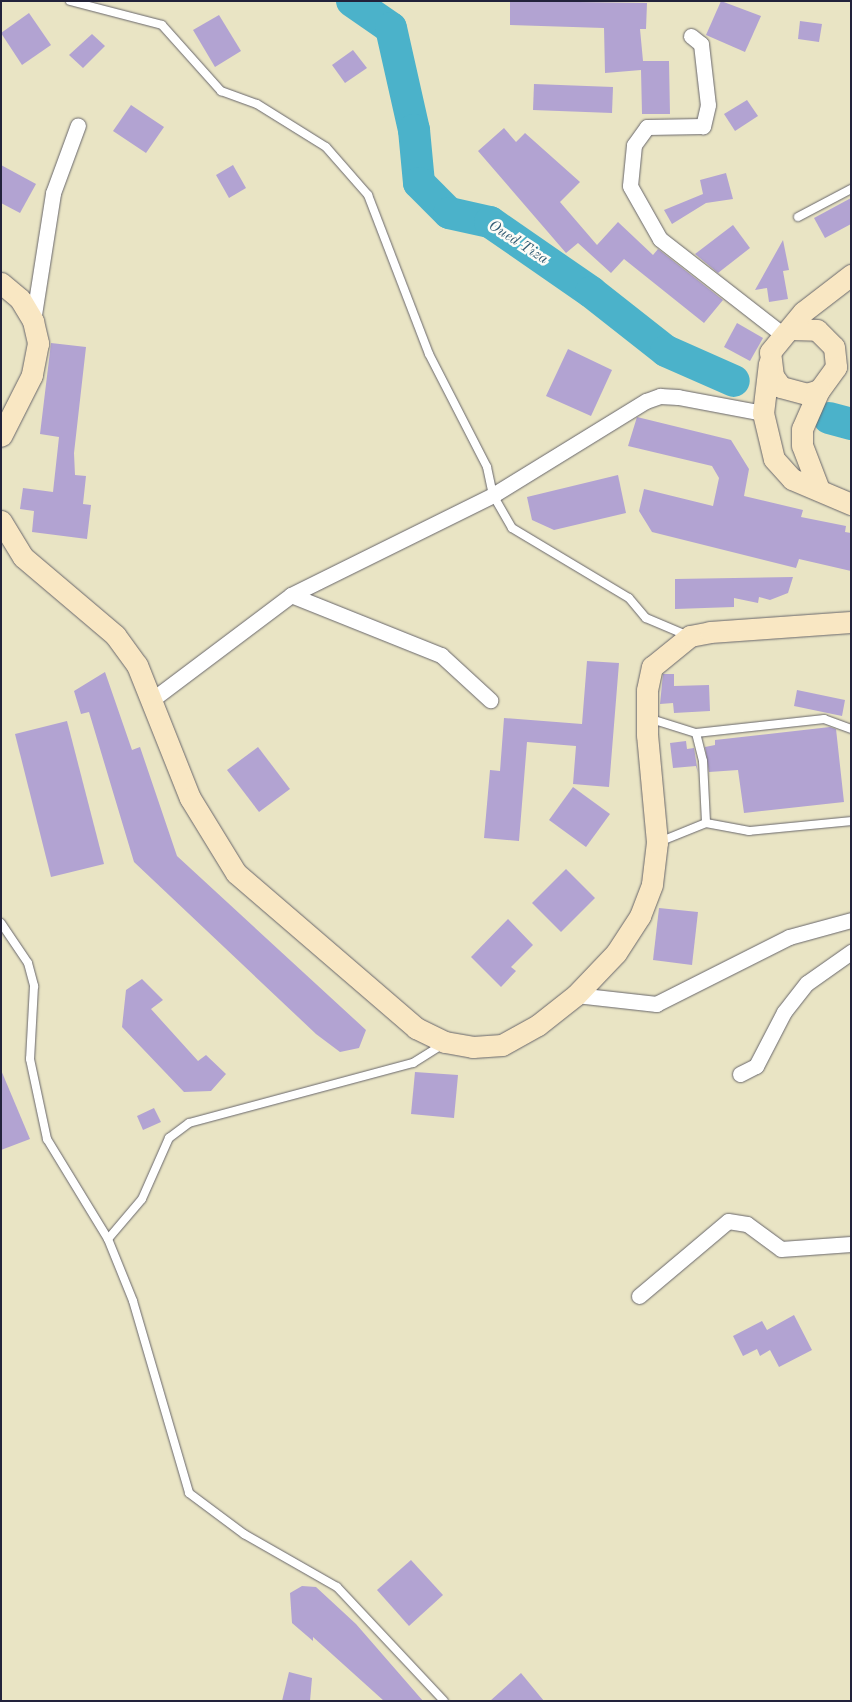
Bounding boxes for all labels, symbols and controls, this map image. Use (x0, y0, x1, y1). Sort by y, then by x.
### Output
water label: Oued Tiza (485, 217, 551, 269)

